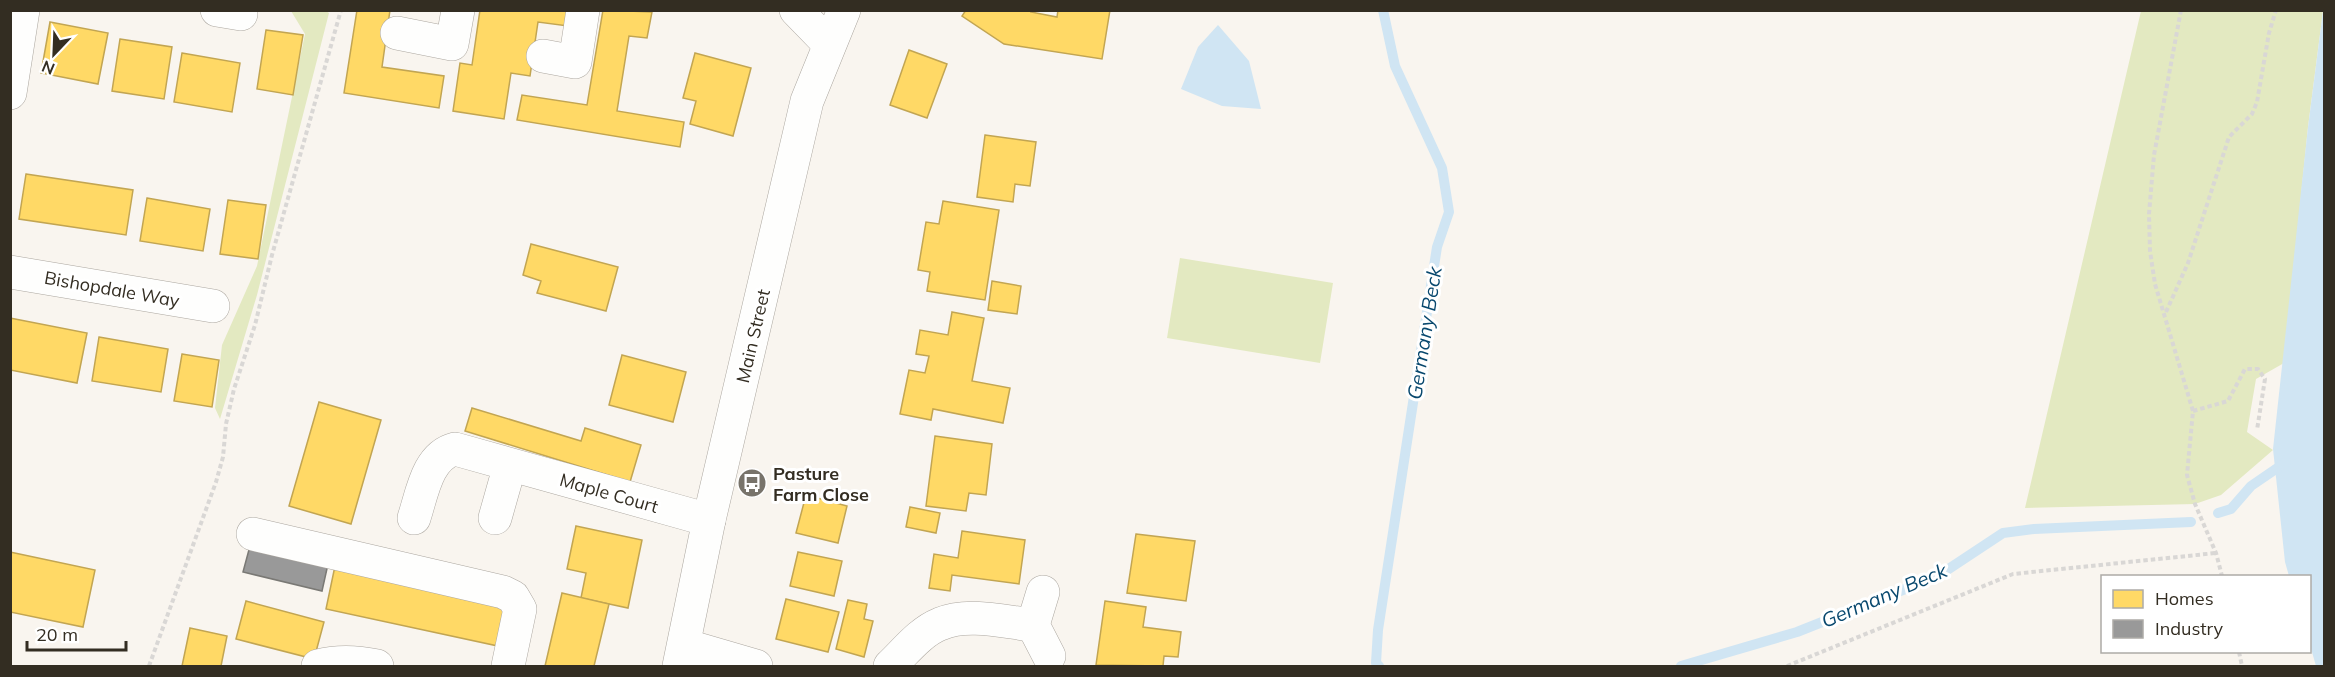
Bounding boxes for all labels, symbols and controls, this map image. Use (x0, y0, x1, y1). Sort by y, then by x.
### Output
north arrow (24, 24, 84, 84)
text: N (39, 56, 58, 79)
water label: Germany Beck (1401, 264, 1447, 401)
street label: Bishopdale Way (43, 266, 182, 312)
street label: Main Street (731, 287, 775, 385)
place label: Pasture Farm Close (773, 462, 869, 506)
bus stop icon: Pasture Farm Close (736, 467, 768, 499)
street label: Maple Court (557, 468, 661, 518)
water label: Germany Beck (1817, 557, 1951, 633)
legend (2101, 575, 2311, 653)
text: Homes (2155, 587, 2214, 610)
scale bar (27, 614, 126, 652)
text: Industry (2155, 617, 2224, 640)
text: 20 m (36, 623, 78, 646)

